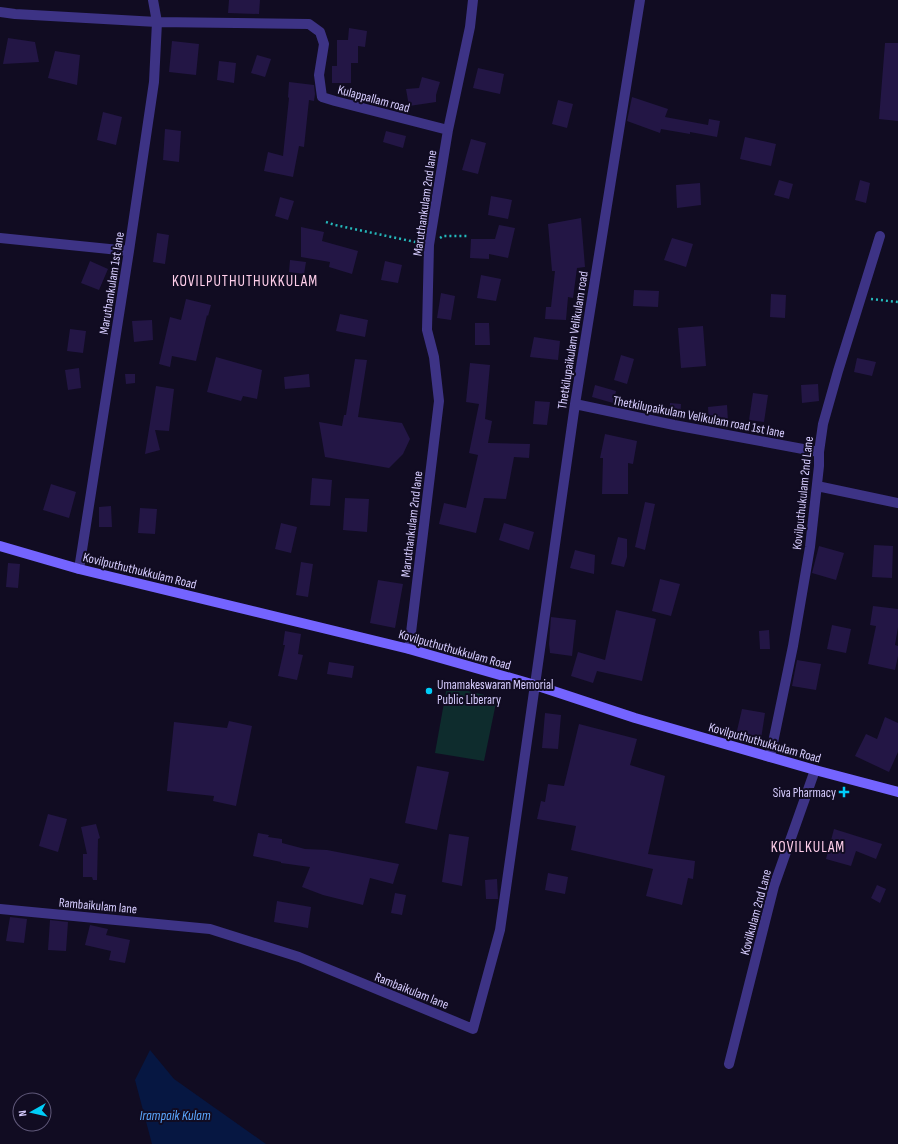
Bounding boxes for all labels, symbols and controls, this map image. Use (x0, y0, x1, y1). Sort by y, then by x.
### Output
street label: Kulappallam road (336, 82, 412, 116)
street label: Maruthankulam 2nd lane (410, 149, 440, 257)
street label: Maruthankulam 1st lane (96, 231, 128, 336)
street label: Thetkilupaikulam Velikulam road (554, 270, 592, 410)
district label: KOVILPUTHUTHUKKULAM (172, 272, 318, 291)
street label: Thetkilupaikulam Velikulam road 1st lane (611, 392, 786, 442)
street label: Kovilputhukulam 2nd Lane (789, 436, 817, 551)
street label: Maruthankulam 2nd lane (398, 470, 426, 578)
street label: Kovilputhuthukkulam Road (81, 549, 198, 593)
street label: Kovilputhuthukkulam Road (397, 626, 513, 674)
place label: Umamakeswaran Memorial Public Liberary (437, 677, 553, 708)
marker: Umamakeswaran Memorial Public Liberary (424, 686, 434, 696)
street label: Kovilputhuthukkulam Road (707, 719, 823, 767)
place label: Siva Pharmacy (773, 785, 836, 801)
marker: Siva Pharmacy (839, 787, 849, 797)
district label: KOVILKULAM (771, 838, 845, 857)
street label: Kovilkulam 2nd Lane (737, 868, 775, 957)
street label: Rambaikulam lane (58, 895, 138, 917)
street label: Rambaikulam lane (372, 969, 451, 1013)
north arrow (12, 1092, 52, 1132)
water label: Irampaik Kulam (139, 1107, 211, 1124)
text: N (16, 1109, 29, 1117)

